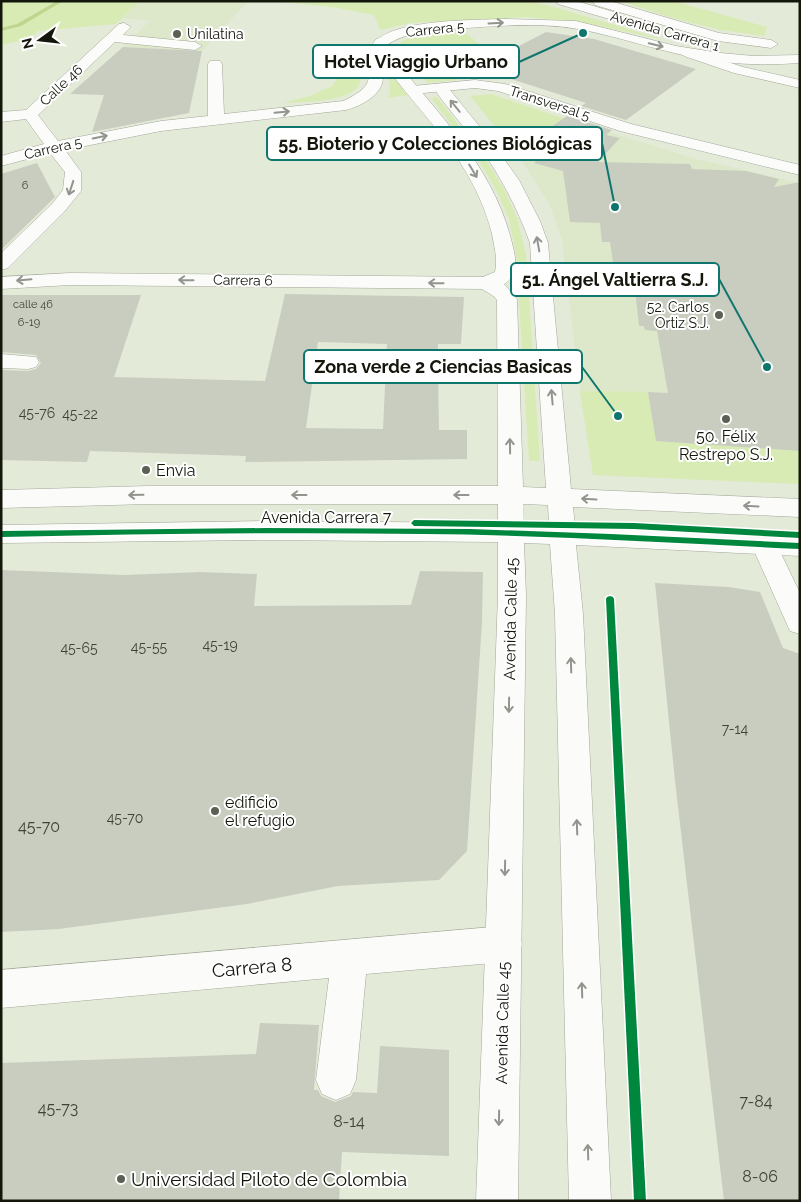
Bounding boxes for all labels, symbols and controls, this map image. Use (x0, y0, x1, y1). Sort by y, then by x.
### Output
street label: Avenida Carrera 1 (609, 8, 721, 54)
north arrow (15, 15, 65, 65)
street label: Carrera 5 (405, 18, 465, 40)
one-way arrow (488, 19, 504, 28)
place label: Unilatina (187, 26, 244, 42)
marker: Unilatina (171, 28, 183, 40)
text: N (18, 36, 37, 51)
one-way arrow (648, 40, 664, 50)
callout: Hotel Viaggio Urbano (313, 45, 519, 78)
text: Hotel Viaggio Urbano (324, 51, 508, 72)
street label: Calle 46 (36, 61, 86, 109)
street label: Transversal 5 (508, 82, 593, 124)
one-way arrow (450, 100, 461, 113)
one-way arrow (274, 107, 290, 117)
callout: 55. Bioterio y Colecciones Biológicas (267, 127, 602, 160)
one-way arrow (91, 132, 107, 142)
text: 55. Bioterio y Colecciones Biológicas (278, 133, 592, 154)
street label: Carrera 5 (23, 134, 84, 162)
one-way arrow (469, 164, 479, 178)
house number: 6 (22, 179, 29, 192)
one-way arrow (66, 180, 75, 195)
one-way arrow (533, 236, 543, 252)
callout: 51. Ángel Valtierra S.J. (511, 263, 719, 296)
text: 51. Ángel Valtierra S.J. (522, 269, 708, 290)
street label: Carrera 6 (213, 271, 273, 289)
one-way arrow (178, 275, 194, 285)
one-way arrow (16, 276, 32, 285)
one-way arrow (428, 278, 444, 287)
house number: calle 46 (13, 298, 53, 311)
place label: 52. Carlos Ortiz S.J. (647, 299, 709, 331)
marker: 52. Carlos Ortiz S.J. (713, 309, 725, 321)
house number: 6-19 (18, 316, 40, 329)
callout: Zona verde 2 Ciencias Basicas (304, 350, 582, 383)
text: Zona verde 2 Ciencias Basicas (314, 356, 572, 377)
one-way arrow (547, 389, 557, 405)
house number: 45-76 (19, 405, 55, 421)
house number: 45-22 (62, 406, 98, 422)
marker: 50. Félix Restrepo S.J. (720, 413, 732, 425)
place label: 50. Félix Restrepo S.J. (679, 427, 773, 464)
one-way arrow (505, 438, 514, 454)
place label: Envia (156, 461, 196, 480)
marker: Envia (140, 464, 152, 476)
one-way arrow (129, 490, 145, 500)
one-way arrow (291, 490, 307, 499)
one-way arrow (454, 490, 470, 500)
one-way arrow (581, 494, 597, 503)
one-way arrow (743, 501, 759, 510)
street label: Avenida Carrera 7 (261, 508, 392, 527)
street label: Avenida Calle 45 (500, 557, 521, 681)
house number: 45-19 (202, 637, 238, 653)
house number: 45-55 (131, 639, 168, 655)
house number: 45-65 (60, 640, 98, 656)
one-way arrow (566, 657, 576, 674)
one-way arrow (505, 697, 514, 713)
house number: 7-14 (722, 721, 749, 737)
place label: edificio el refugio (225, 793, 295, 830)
marker: edificio el refugio (209, 805, 221, 817)
house number: 45-70 (107, 810, 143, 826)
house number: 45-70 (18, 817, 60, 836)
one-way arrow (572, 819, 581, 835)
one-way arrow (501, 860, 510, 876)
street label: Carrera 8 (211, 953, 293, 981)
street label: Avenida Calle 45 (492, 961, 513, 1085)
one-way arrow (577, 982, 587, 998)
house number: 7-84 (739, 1092, 773, 1111)
house number: 45-73 (38, 1099, 78, 1118)
one-way arrow (495, 1110, 504, 1126)
house number: 8-14 (333, 1112, 365, 1131)
one-way arrow (583, 1144, 593, 1160)
house number: 8-06 (742, 1167, 778, 1186)
place label: Universidad Piloto de Colombia (131, 1168, 407, 1190)
marker: Universidad Piloto de Colombia (115, 1173, 127, 1185)

